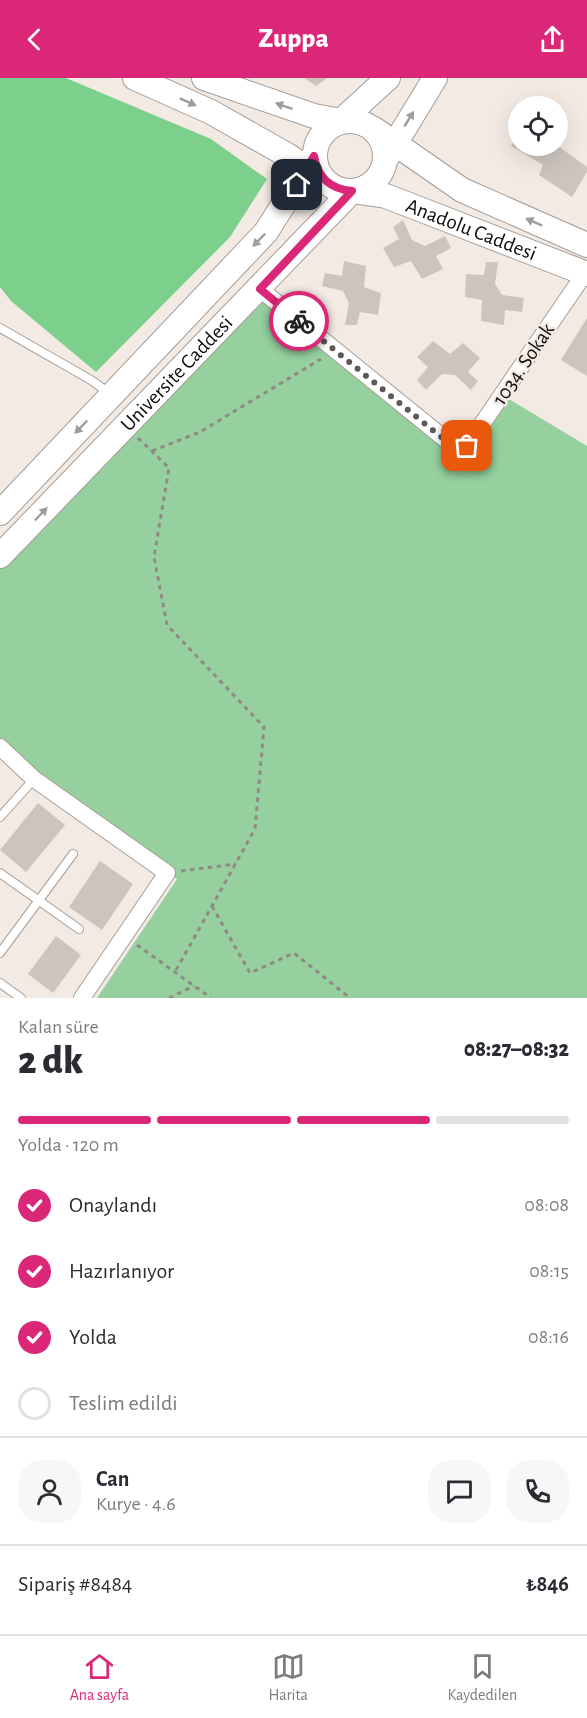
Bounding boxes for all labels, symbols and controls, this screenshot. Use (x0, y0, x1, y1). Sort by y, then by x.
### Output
icon: back (18, 23, 51, 56)
icon: share (536, 23, 569, 56)
text: Zuppa (258, 25, 329, 52)
map controls (508, 96, 568, 156)
button: locate (508, 96, 568, 156)
one-way arrow (180, 98, 197, 107)
one-way arrow (275, 100, 293, 110)
one-way arrow (404, 111, 415, 127)
pin (271, 159, 322, 210)
icon: home (280, 168, 313, 201)
street label: Anadolu Caddesi (403, 195, 539, 264)
one-way arrow (525, 217, 542, 226)
one-way arrow (253, 232, 266, 247)
courier (269, 291, 329, 351)
icon: bike (283, 305, 316, 338)
street label: Universite Caddesi (117, 312, 237, 435)
street label: 1034. Sokak (489, 319, 559, 409)
one-way arrow (75, 420, 89, 434)
pin (441, 420, 492, 471)
icon: bag (450, 429, 483, 462)
one-way arrow (33, 508, 47, 522)
text: Kalan süre (18, 1017, 99, 1037)
text: 08:27–08:32 (464, 1038, 569, 1060)
text: 2 dk (18, 1042, 83, 1081)
text: Yolda · 120 m (18, 1135, 119, 1155)
icon: check (18, 1189, 51, 1222)
text: Onaylandı (69, 1194, 157, 1216)
text: 08:08 (524, 1195, 569, 1215)
icon: check (18, 1255, 51, 1288)
text: Hazırlanıyor (69, 1260, 174, 1282)
text: 08:15 (529, 1261, 569, 1281)
icon: check (18, 1321, 51, 1354)
text: Yolda (69, 1326, 117, 1348)
text: 08:16 (528, 1327, 569, 1347)
text: Teslim edildi (69, 1392, 178, 1414)
button: person (18, 1460, 81, 1523)
button: chat (428, 1460, 491, 1523)
button: phone (506, 1460, 569, 1523)
text: Can (96, 1468, 129, 1490)
text: Kurye · 4.6 (96, 1494, 176, 1514)
text: Sipariş #8484 (18, 1573, 132, 1595)
text: ₺846 (526, 1573, 569, 1595)
tab: Ana sayfa (70, 1650, 129, 1705)
tab: Harita (269, 1650, 308, 1705)
tab: Kaydedilen (447, 1650, 517, 1705)

